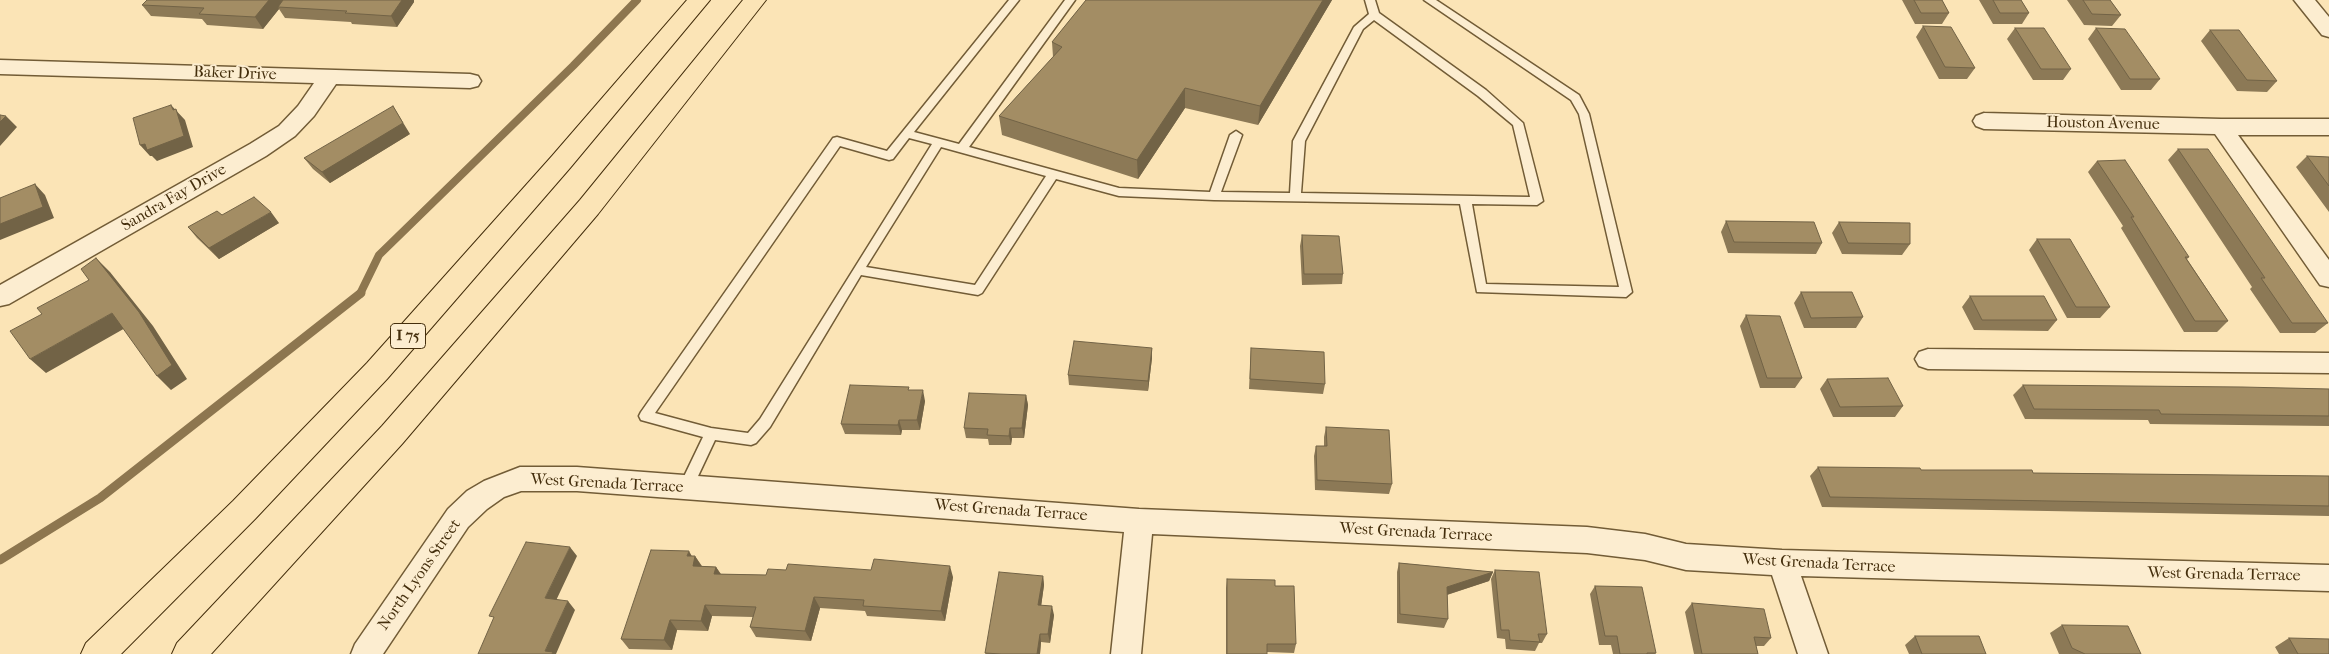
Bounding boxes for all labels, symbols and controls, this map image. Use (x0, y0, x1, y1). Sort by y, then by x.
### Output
street label: Baker Drive (193, 63, 277, 85)
street label: Houston Avenue (2046, 113, 2160, 135)
street label: Sandra Fay Drive (118, 160, 230, 236)
road number: I 75 (390, 324, 426, 348)
street label: West Grenada Terrace (530, 470, 684, 498)
street label: West Grenada Terrace (934, 496, 1088, 526)
street label: North Lyons Street (374, 516, 466, 634)
street label: West Grenada Terrace (1339, 519, 1493, 547)
street label: West Grenada Terrace (1742, 550, 1896, 578)
street label: West Grenada Terrace (2147, 564, 2301, 586)

